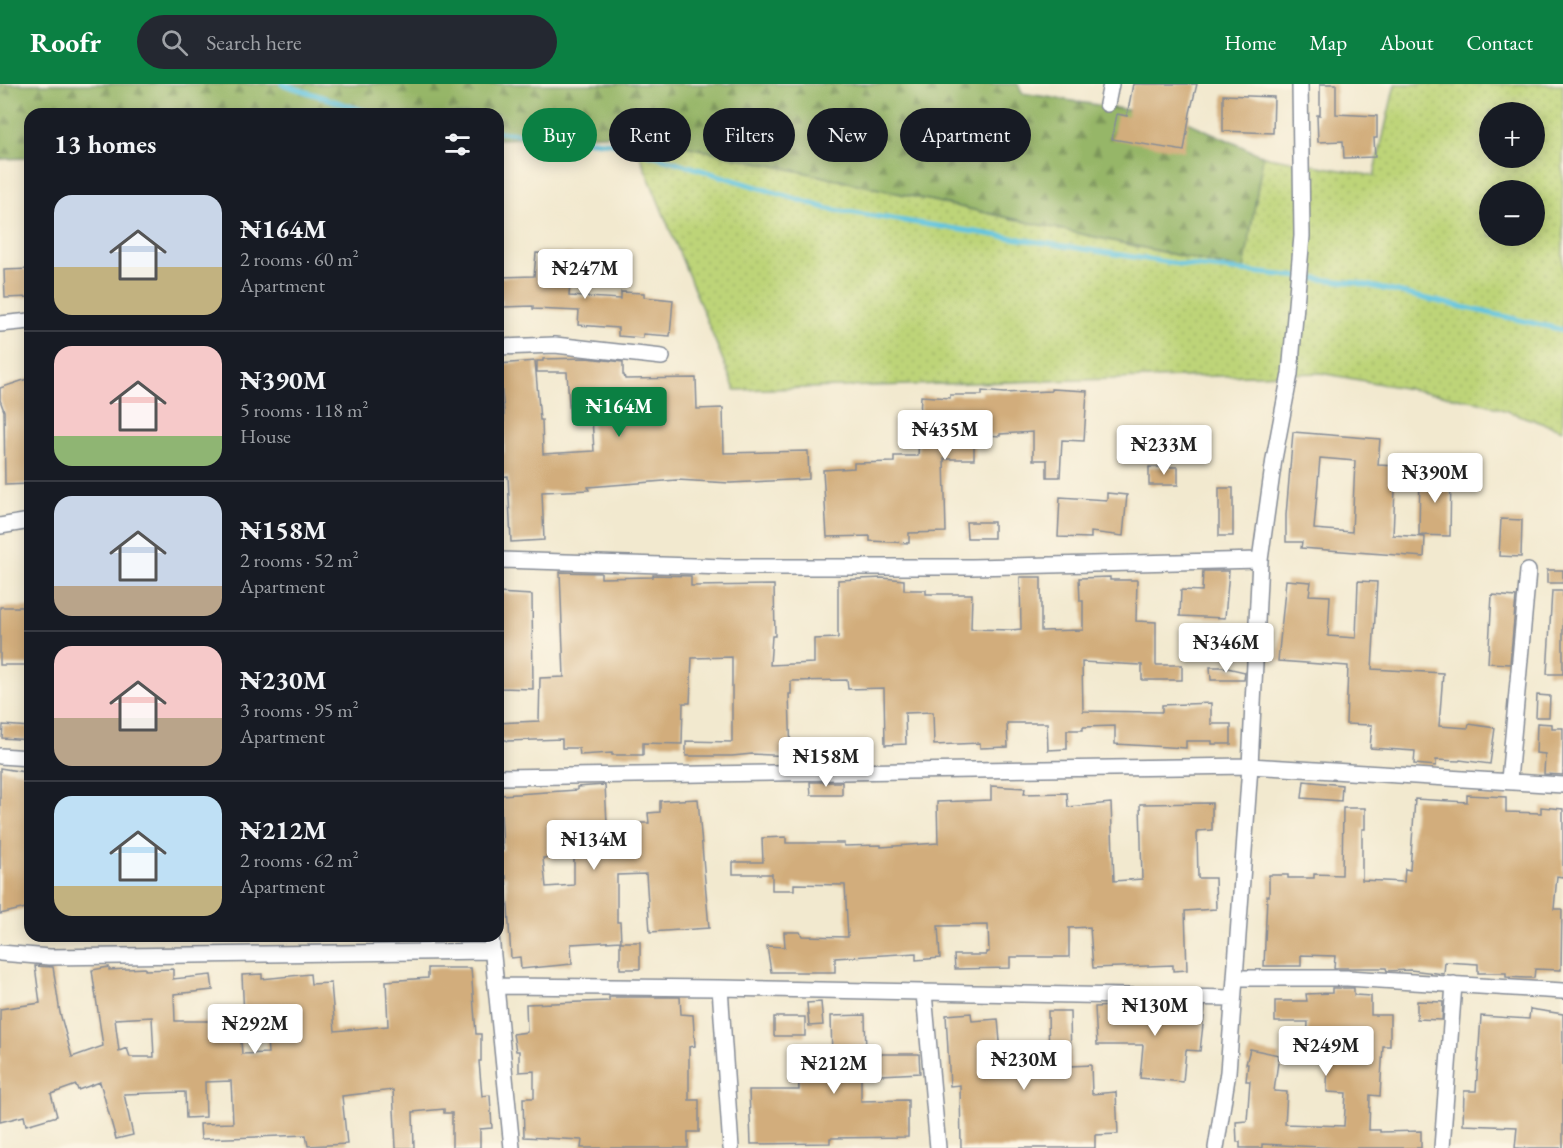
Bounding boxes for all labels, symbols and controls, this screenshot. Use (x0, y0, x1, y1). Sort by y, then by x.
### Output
search box (137, 15, 557, 69)
text: Roofr (30, 24, 101, 60)
icon: search (158, 26, 191, 59)
text: Search here (206, 28, 302, 57)
text: Home (1224, 29, 1276, 56)
text: Map (1309, 29, 1347, 56)
text: About (1380, 29, 1433, 56)
text: Contact (1466, 29, 1533, 56)
map controls (1479, 102, 1545, 246)
button: + (1479, 102, 1545, 168)
chip: Buy (522, 108, 597, 162)
chip: Rent (609, 108, 691, 162)
chip: Filters (703, 108, 795, 162)
chip: New (807, 108, 888, 162)
chip: Apartment (900, 108, 1031, 162)
text: 13 homes (54, 127, 156, 161)
icon: filters (441, 128, 474, 161)
button: − (1479, 180, 1545, 246)
text: ₦164M (240, 212, 327, 246)
icon: home (102, 219, 174, 291)
text: 2 rooms · 60 m² (240, 246, 359, 272)
pin: ₦247M (543, 249, 627, 300)
text: ₦247M (552, 255, 618, 281)
text: Apartment (240, 272, 325, 298)
text: ₦390M (240, 363, 327, 397)
icon: home (102, 370, 174, 442)
pin: ₦164M (577, 387, 661, 438)
text: ₦164M (586, 393, 652, 419)
text: 5 rooms · 118 m² (240, 397, 368, 423)
pin: ₦435M (903, 410, 987, 461)
text: ₦435M (912, 416, 978, 442)
text: House (240, 423, 291, 449)
pin: ₦233M (1122, 425, 1206, 476)
text: ₦233M (1131, 431, 1197, 457)
pin: ₦390M (1393, 453, 1477, 504)
text: ₦390M (1402, 459, 1468, 485)
text: ₦158M (240, 513, 327, 547)
icon: home (102, 520, 174, 592)
text: 2 rooms · 52 m² (240, 547, 359, 573)
text: Apartment (240, 573, 325, 599)
pin: ₦346M (1184, 623, 1268, 674)
text: ₦346M (1193, 629, 1259, 655)
text: ₦230M (240, 663, 327, 697)
icon: home (102, 670, 174, 742)
text: 3 rooms · 95 m² (240, 697, 359, 723)
text: Apartment (240, 723, 325, 749)
pin: ₦158M (784, 737, 868, 788)
text: ₦158M (793, 743, 859, 769)
text: ₦212M (240, 813, 327, 847)
icon: home (102, 820, 174, 892)
pin: ₦134M (552, 820, 636, 871)
text: ₦134M (561, 826, 627, 852)
text: 2 rooms · 62 m² (240, 847, 359, 873)
text: Apartment (240, 873, 325, 899)
pin: ₦130M (1113, 986, 1197, 1037)
text: ₦130M (1122, 992, 1188, 1018)
pin: ₦292M (213, 1004, 297, 1055)
text: ₦292M (222, 1010, 288, 1036)
pin: ₦249M (1284, 1026, 1368, 1077)
text: ₦249M (1293, 1032, 1359, 1058)
pin: ₦230M (982, 1040, 1066, 1091)
pin: ₦212M (792, 1044, 876, 1095)
text: ₦230M (991, 1046, 1057, 1072)
text: ₦212M (801, 1050, 867, 1076)

